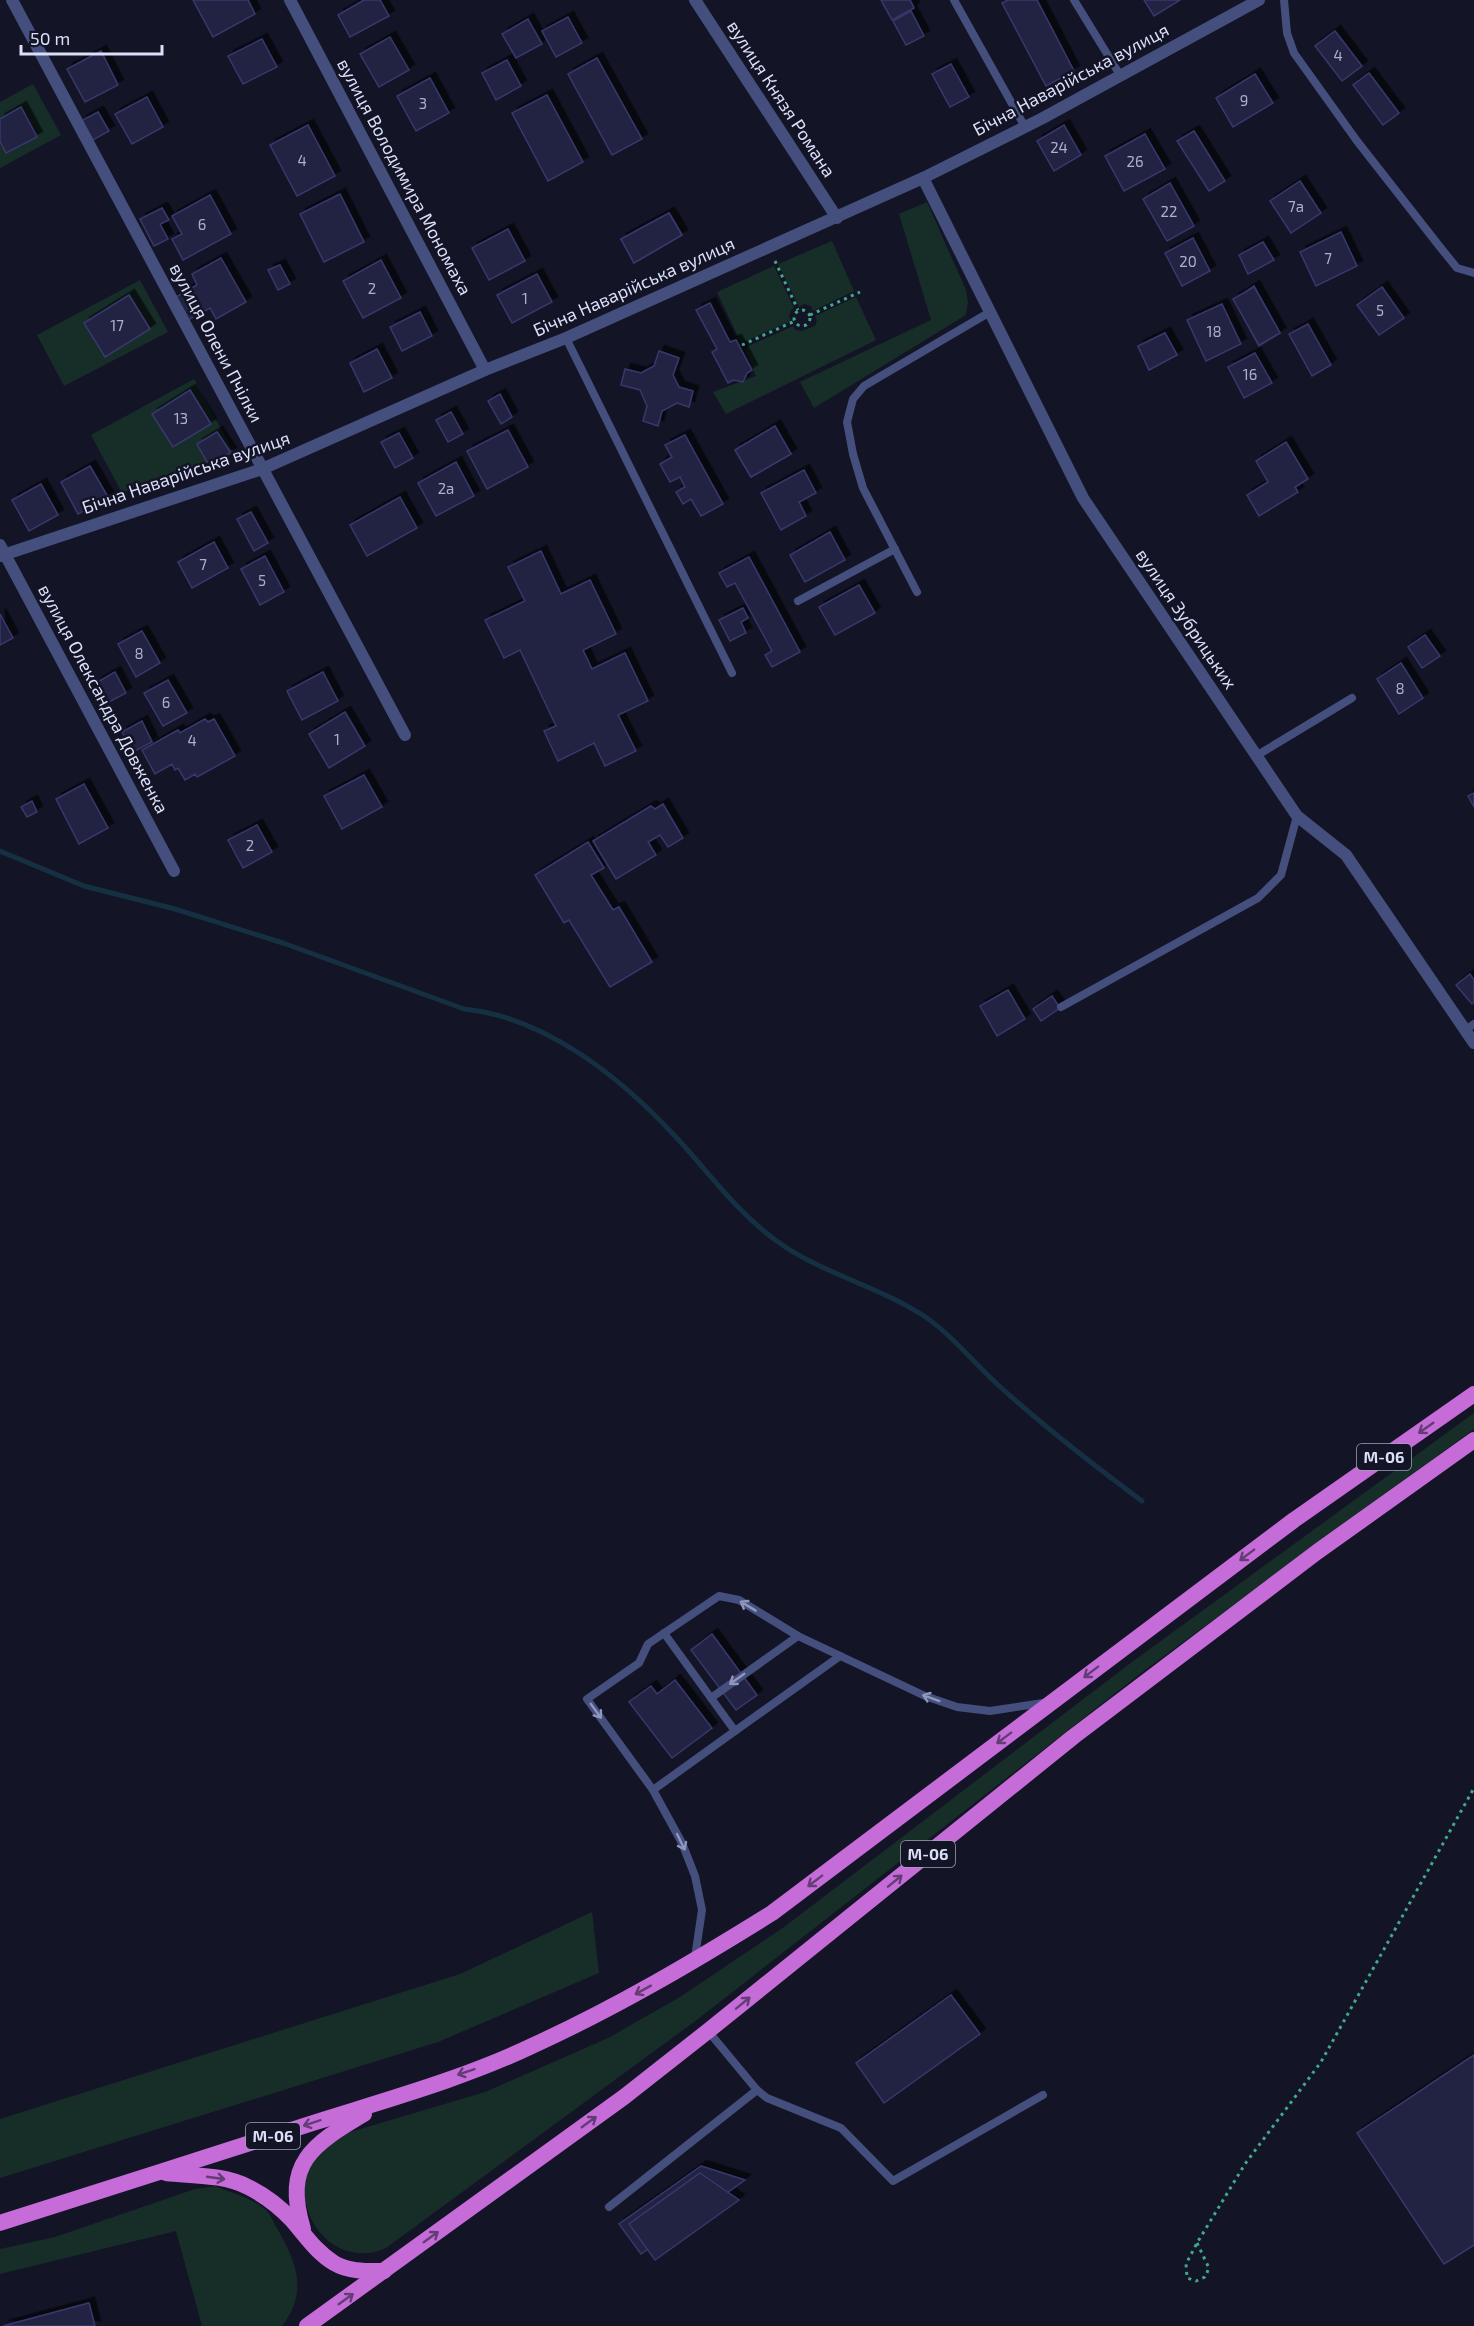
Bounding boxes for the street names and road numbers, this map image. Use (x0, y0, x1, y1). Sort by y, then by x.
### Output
street label: вулиця Князя Романа (723, 16, 841, 181)
street label: Бічна Наварійська вулиця (969, 18, 1172, 140)
street label: вулиця Володимира Мономаха (333, 54, 477, 299)
street label: Бічна Наварійська вулиця (529, 232, 738, 341)
street label: вулиця Олени Пчілки (166, 259, 268, 426)
street label: Бічна Наварійська вулиця (79, 426, 293, 518)
street label: вулиця Зубрицьких (1132, 544, 1242, 693)
street label: вулиця Олександра Довженка (34, 580, 174, 817)
road number: М-06 (1357, 1444, 1411, 1470)
road number: М-06 (901, 1841, 955, 1867)
road number: М-06 (246, 2123, 300, 2149)

